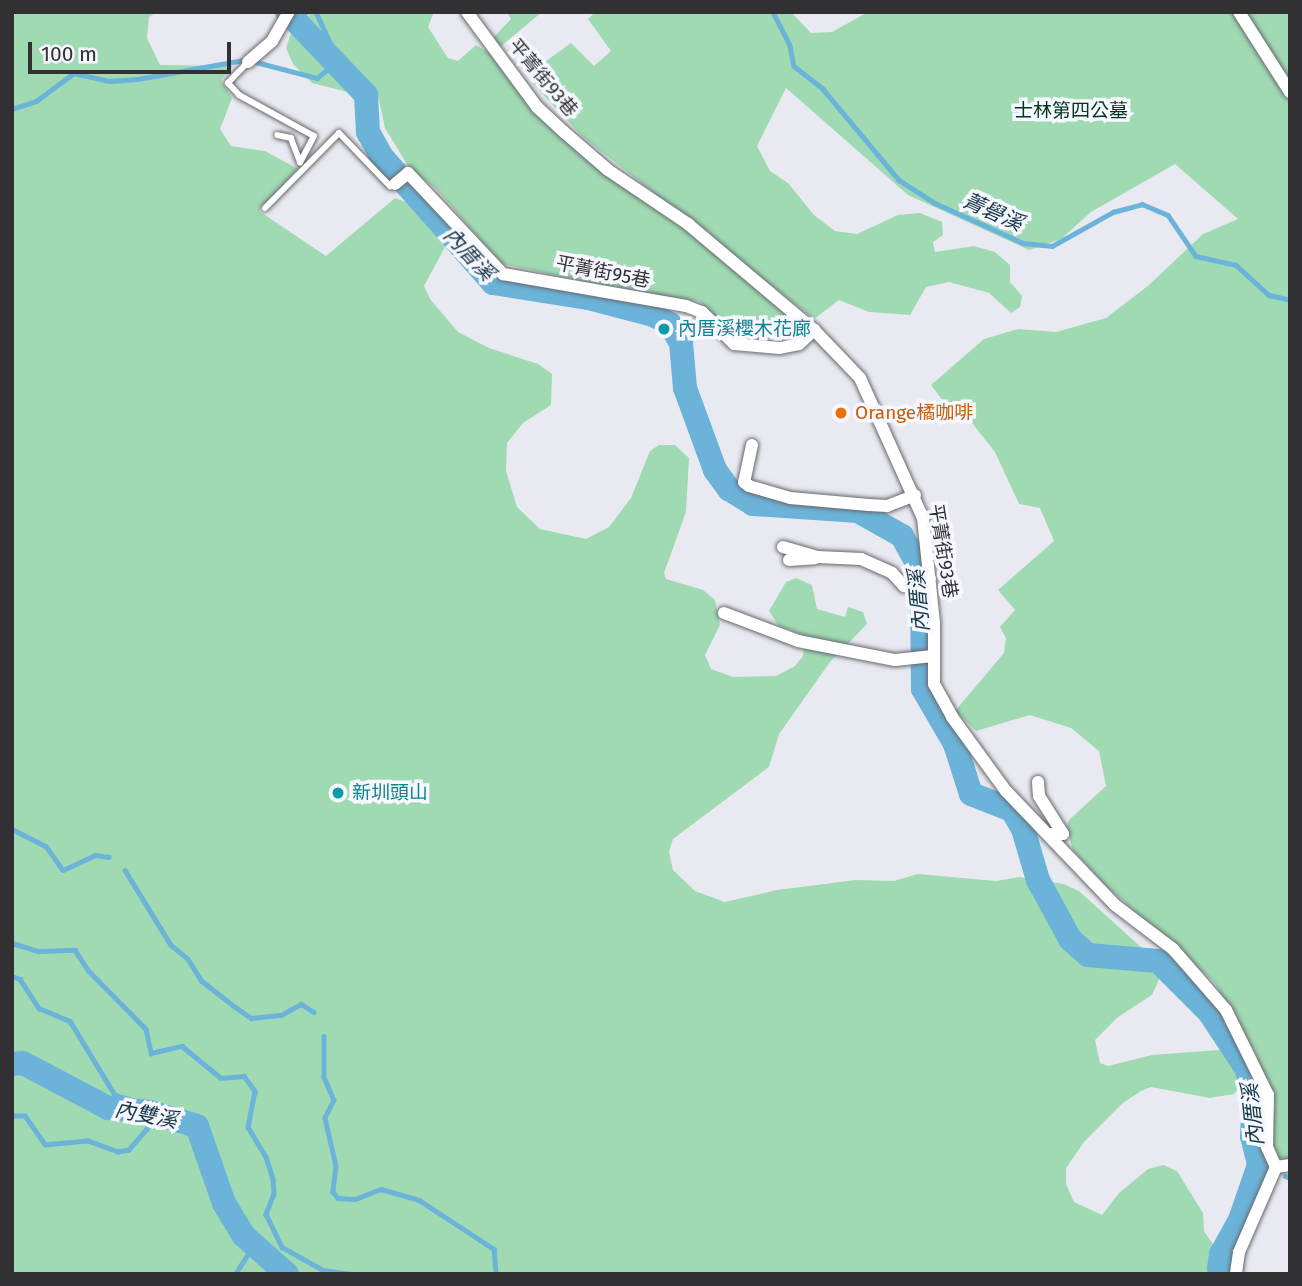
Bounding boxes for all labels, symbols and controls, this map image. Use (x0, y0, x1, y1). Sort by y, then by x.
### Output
scale bar (32, 28, 234, 72)
street label: 平菁街93巷 (504, 34, 582, 122)
text: 100 m (41, 41, 97, 67)
park label: 士林第四公墓 (1014, 100, 1128, 122)
water label: 菁礐溪 (959, 188, 1027, 236)
water label: 內厝溪 (438, 222, 500, 286)
street label: 平菁街95巷 (554, 252, 652, 292)
place label: 內厝溪櫻木花廊 (678, 318, 811, 340)
marker: 內厝溪櫻木花廊 (656, 321, 672, 337)
place label: Orange橘咖啡 (855, 402, 973, 424)
marker: Orange橘咖啡 (833, 405, 849, 421)
street label: 平菁街93巷 (924, 502, 962, 600)
water label: 內厝溪 (904, 569, 934, 633)
place label: 新圳頭山 (352, 782, 428, 804)
marker: 新圳頭山 (330, 785, 346, 801)
water label: 內厝溪 (1237, 1082, 1269, 1148)
water label: 內雙溪 (113, 1097, 179, 1133)

